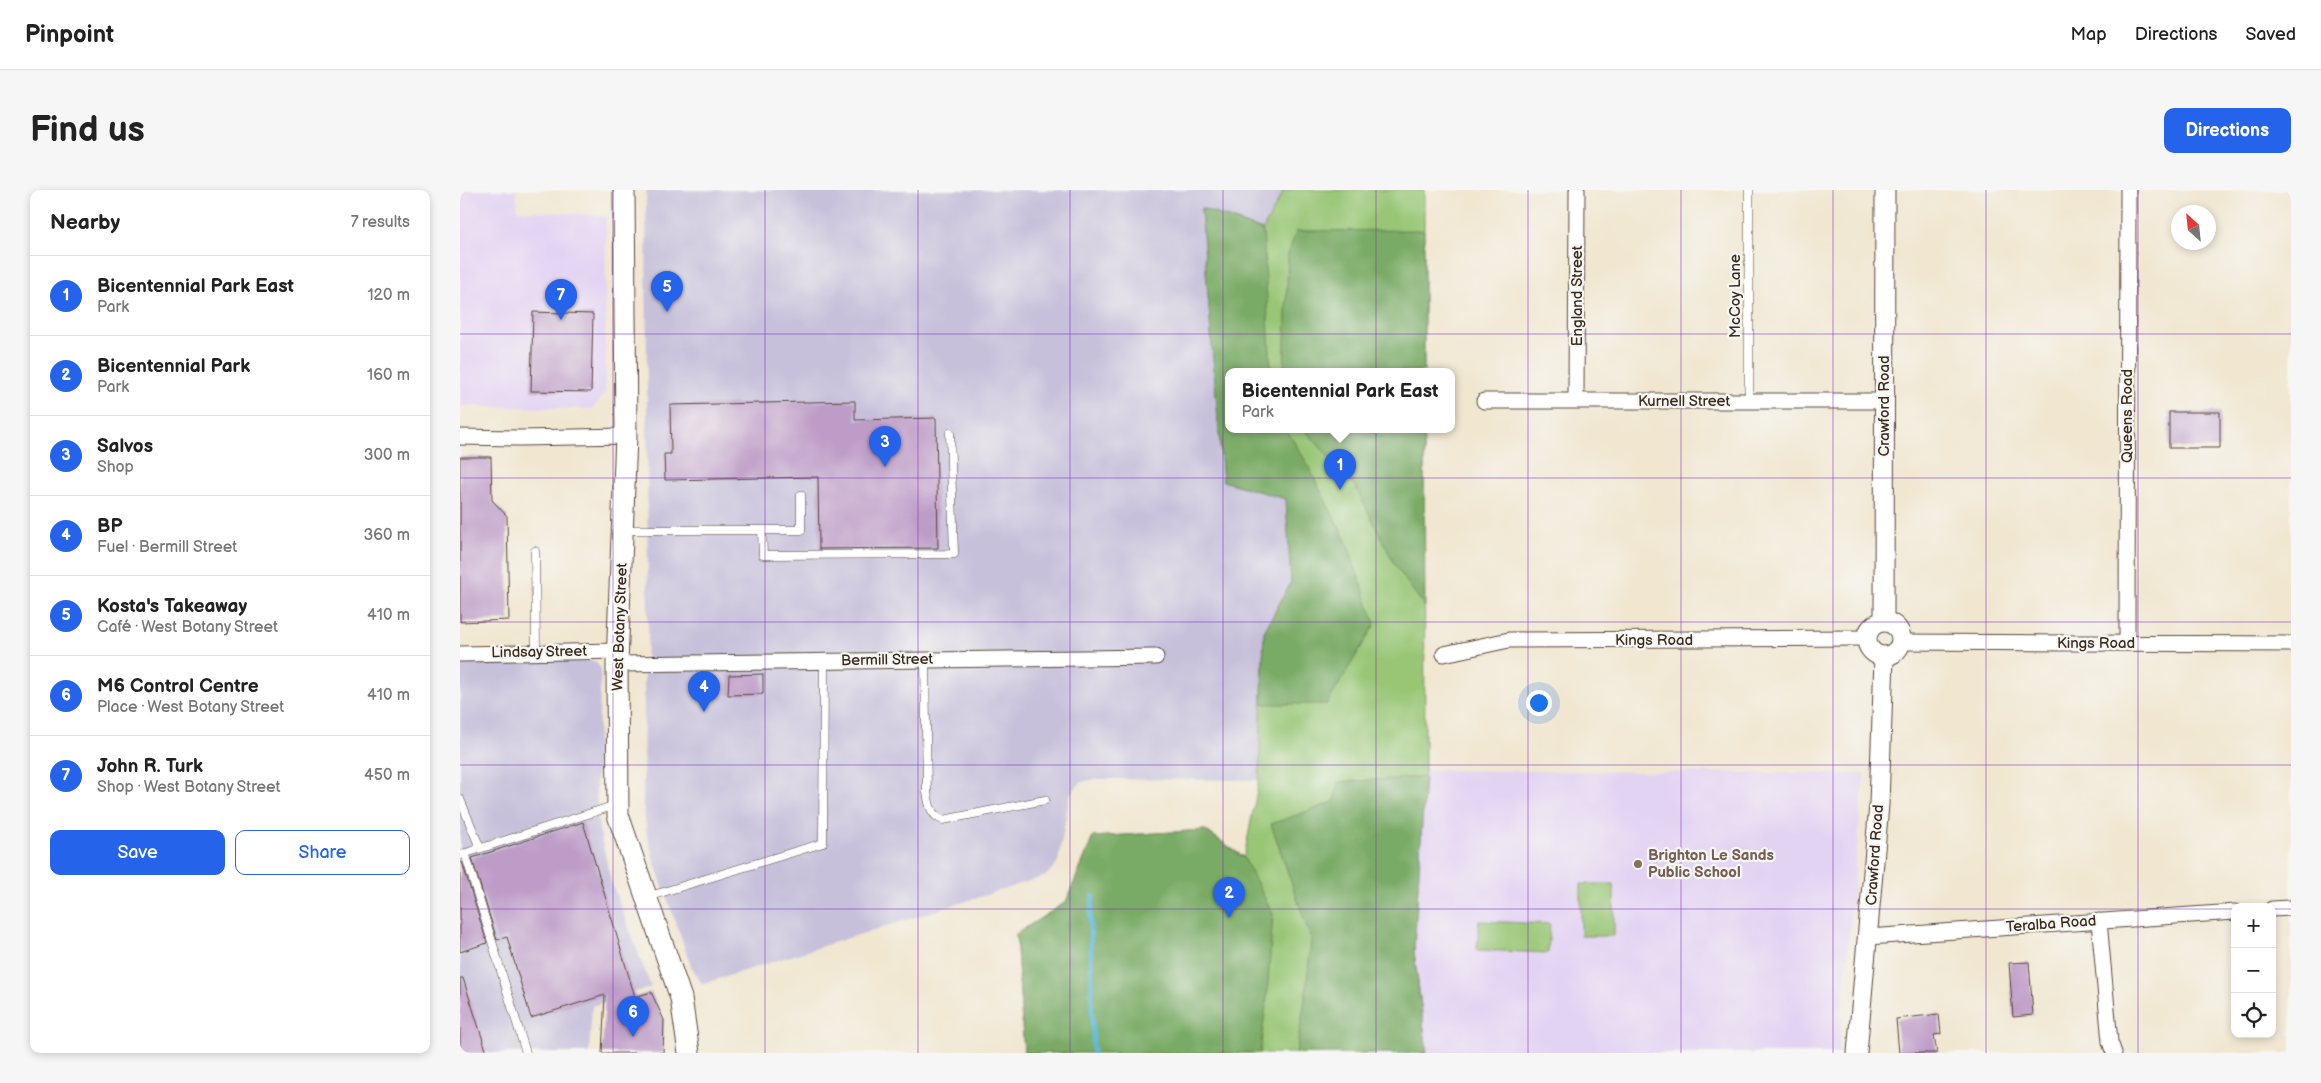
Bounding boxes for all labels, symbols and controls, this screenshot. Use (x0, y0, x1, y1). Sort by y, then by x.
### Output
text: Pinpoint (25, 20, 114, 49)
text: Map (2071, 24, 2107, 45)
text: Directions (2135, 24, 2217, 45)
text: Saved (2245, 24, 2296, 45)
button: Directions (2164, 108, 2291, 153)
text: Find us (30, 109, 145, 152)
north arrow (2171, 205, 2216, 250)
text: Nearby (50, 210, 120, 235)
text: 7 results (351, 213, 410, 232)
street label: England Street (1568, 245, 1587, 346)
street label: McCoy Lane (1726, 254, 1745, 338)
pin: 5 (651, 271, 683, 312)
text: Bicentennial Park East (97, 275, 294, 298)
pin: 7 (545, 279, 577, 320)
text: 1 (63, 286, 69, 305)
text: 120 m (367, 286, 410, 305)
text: Park (97, 298, 129, 317)
text: Bicentennial Park (97, 355, 250, 378)
street label: Crawford Road (1875, 356, 1894, 456)
text: 2 (61, 366, 71, 385)
text: 160 m (367, 366, 410, 385)
popup (1225, 368, 1455, 433)
street label: Queens Road (2118, 369, 2137, 463)
text: Park (97, 378, 129, 397)
text: Bicentennial Park East (1242, 380, 1438, 403)
street label: Kurnell Street (1638, 392, 1730, 411)
text: Park (1242, 403, 1274, 422)
pin: 3 (869, 426, 901, 467)
text: Salvos (97, 435, 153, 458)
text: 3 (61, 446, 71, 465)
text: 300 m (364, 446, 410, 465)
pin: 1 (1324, 449, 1356, 490)
text: Shop (97, 458, 134, 477)
text: BP (97, 515, 122, 538)
text: 4 (61, 526, 71, 545)
text: 360 m (363, 526, 410, 545)
text: Fuel · Bermill Street (97, 538, 237, 557)
street label: West Botany Street (608, 562, 632, 691)
text: Kosta's Takeaway (97, 595, 247, 618)
text: 5 (61, 606, 71, 625)
text: 410 m (367, 606, 410, 625)
text: Café · West Botany Street (97, 618, 278, 637)
street label: Kings Road (1615, 631, 1693, 650)
street label: Kings Road (2057, 634, 2135, 653)
street label: Lindsay Street (491, 642, 587, 662)
street label: Bermill Street (841, 650, 934, 670)
pin: 4 (688, 671, 720, 712)
text: M6 Control Centre (97, 675, 259, 698)
text: 6 (61, 686, 71, 705)
text: 410 m (367, 686, 410, 705)
your location (1526, 690, 1552, 716)
text: Place · West Botany Street (97, 698, 284, 717)
text: John R. Turk (97, 755, 203, 778)
text: 7 (62, 766, 70, 785)
text: 450 m (364, 766, 410, 785)
text: Shop · West Botany Street (97, 778, 281, 797)
street label: Crawford Road (1862, 804, 1888, 906)
button: Save (50, 830, 225, 875)
button: Share (235, 830, 410, 875)
place label: Brighton Le Sands Public School (1648, 846, 1774, 882)
marker: Brighton Le Sands Public School (1632, 858, 1644, 870)
pin: 2 (1213, 877, 1245, 918)
map controls (2231, 903, 2276, 1038)
button: + (2231, 903, 2276, 948)
street label: Teralba Road (2005, 911, 2097, 937)
button: − (2231, 948, 2276, 993)
button: locate (2231, 993, 2276, 1038)
pin: 6 (617, 996, 649, 1037)

